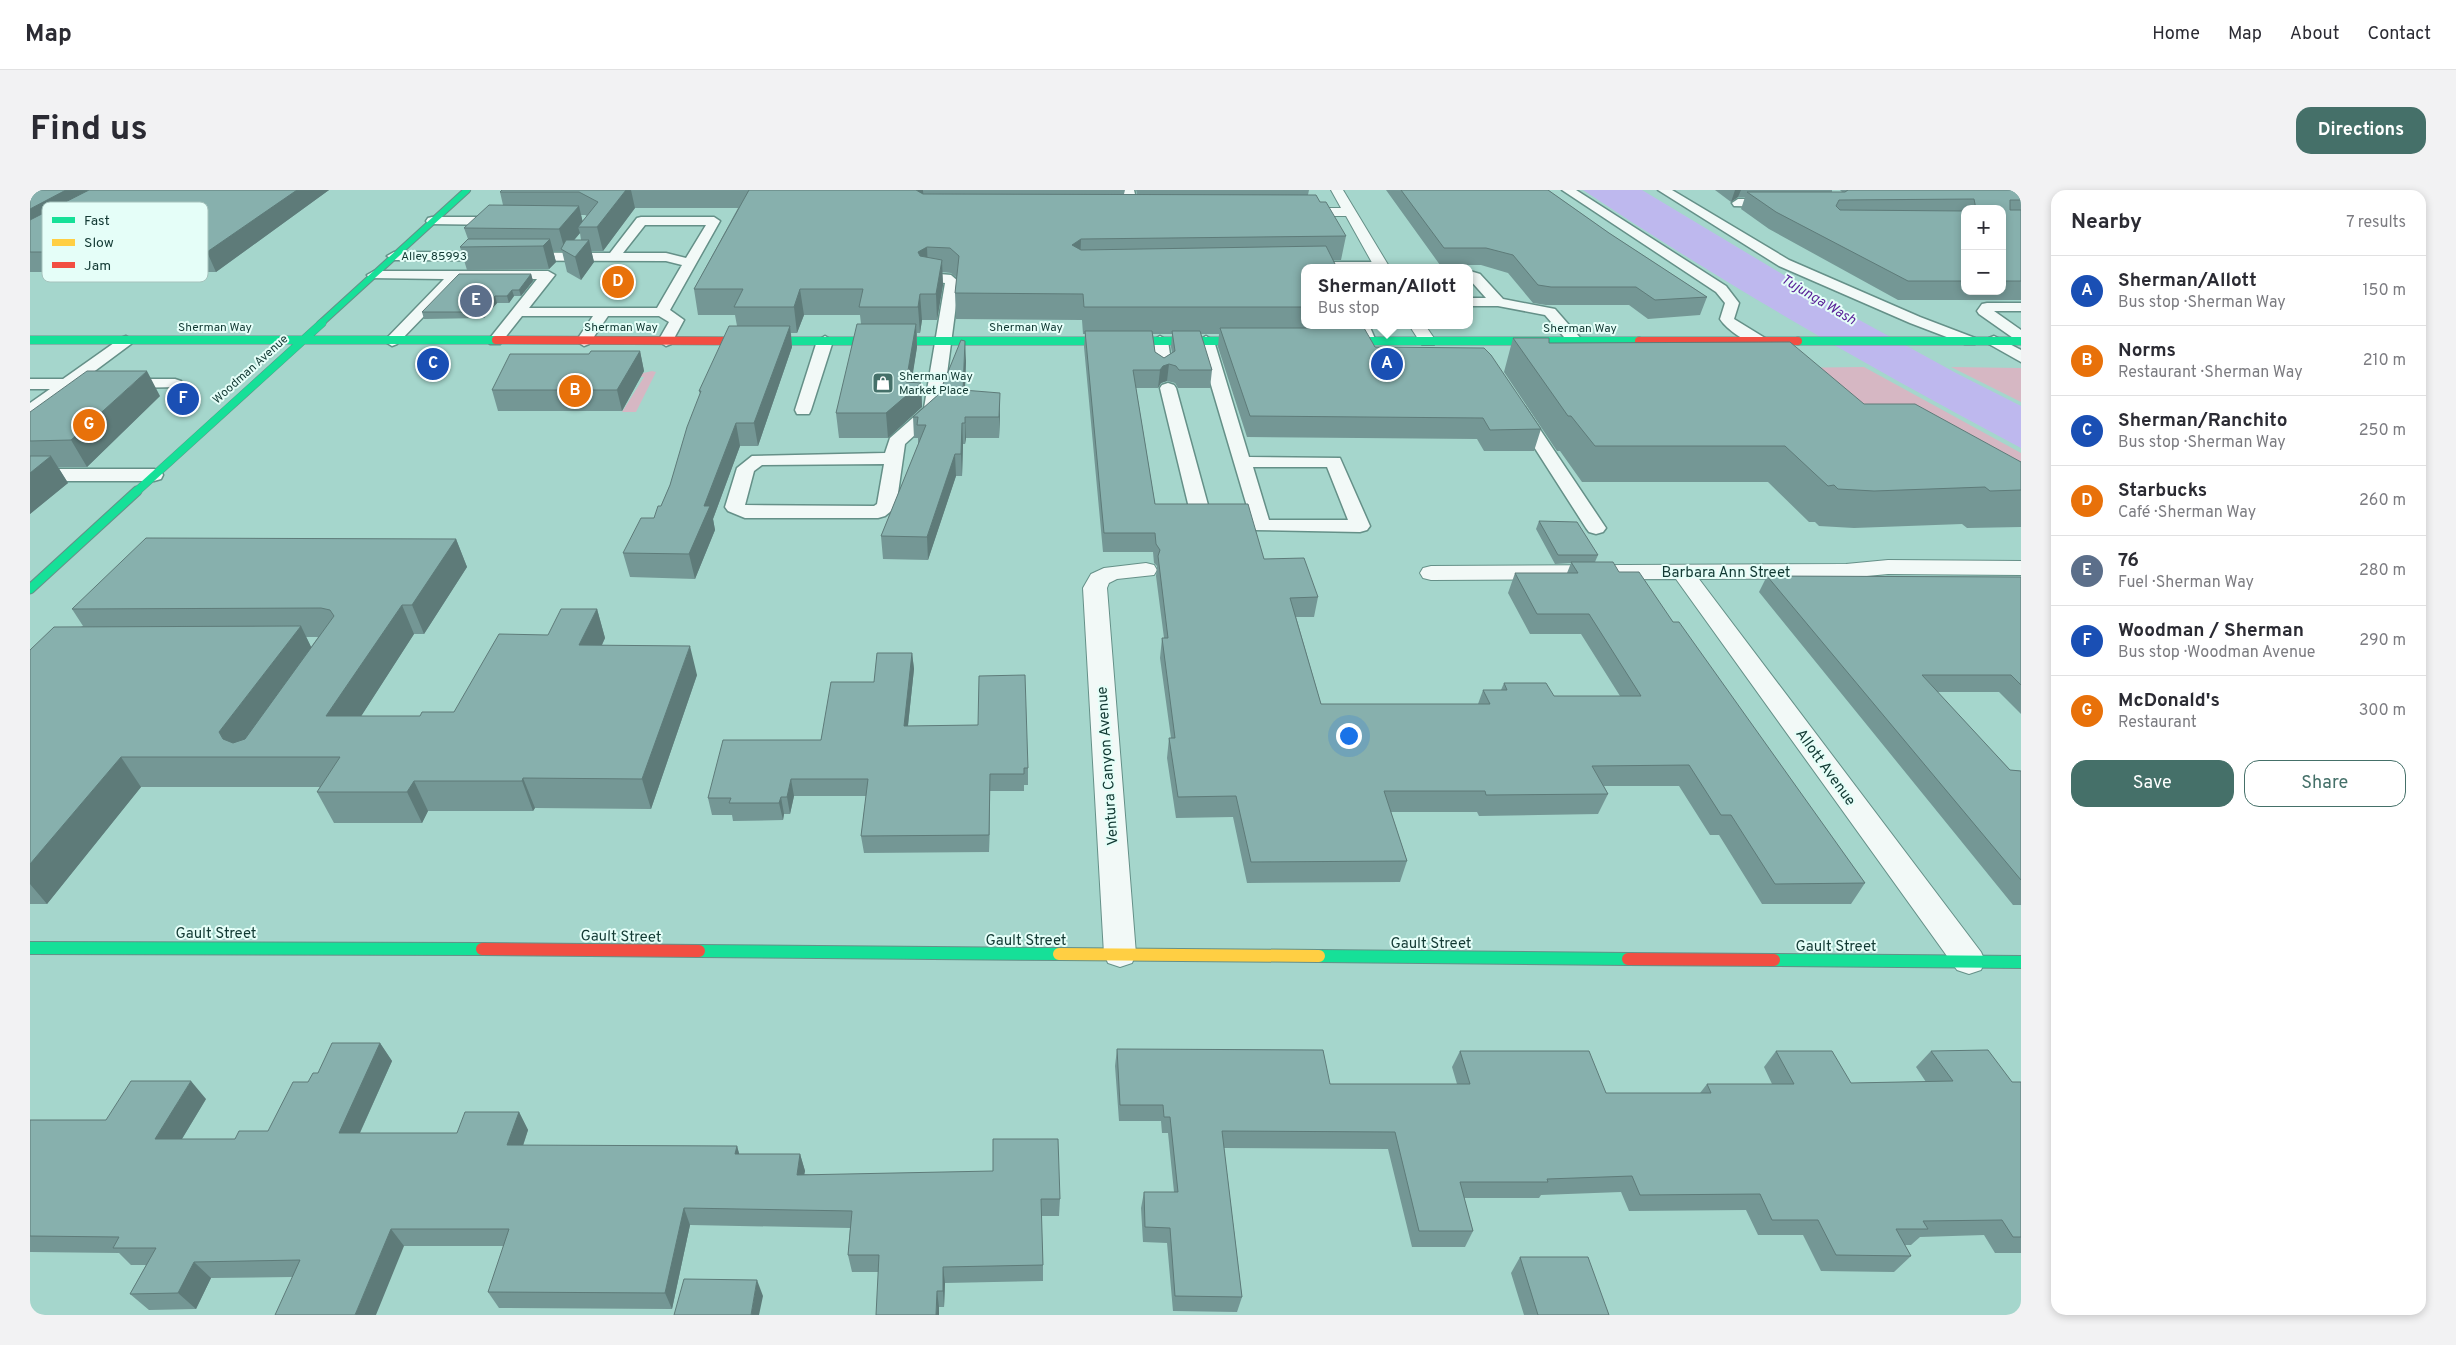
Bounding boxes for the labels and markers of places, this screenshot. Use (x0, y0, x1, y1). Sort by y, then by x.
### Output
pin: D (602, 263, 634, 301)
pin: E (460, 282, 492, 320)
pin: C (417, 345, 449, 383)
pin: A (1371, 345, 1403, 383)
place label: Sherman Way Market Place (899, 369, 973, 399)
shop icon: Sherman Way Market Place (871, 371, 895, 395)
pin: B (559, 372, 591, 410)
pin: F (167, 380, 199, 418)
pin: G (73, 406, 105, 444)

